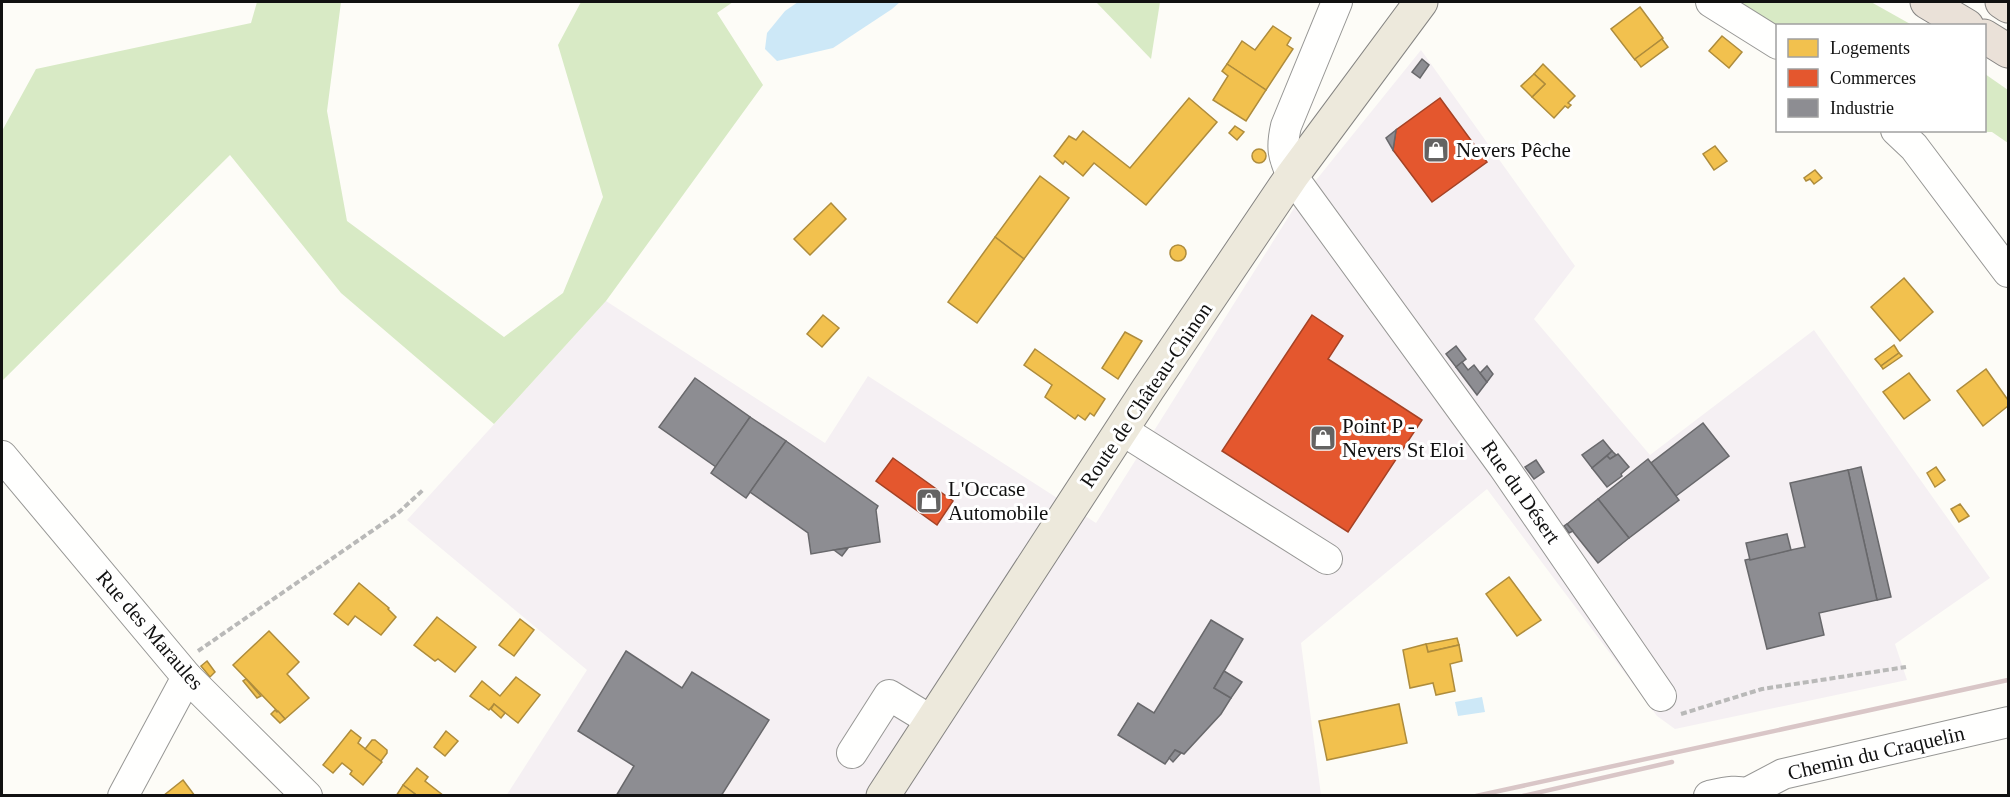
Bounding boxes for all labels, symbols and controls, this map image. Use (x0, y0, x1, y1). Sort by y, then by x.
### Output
legend (1776, 24, 1986, 132)
text: Logements (1830, 38, 1910, 58)
text: Commerces (1830, 68, 1916, 88)
text: Industrie (1830, 98, 1894, 118)
shop icon: Nevers Pêche (1421, 135, 1451, 165)
place label: Nevers Pêche (1456, 138, 1571, 162)
street label: Route de Château-Chinon (1075, 297, 1217, 492)
place label: Point P - Nevers St Eloi (1342, 414, 1465, 462)
shop icon: Point P - Nevers St Eloi (1308, 423, 1338, 453)
street label: Rue du Désert (1477, 436, 1565, 548)
place label: L'Occase Automobile (948, 477, 1048, 525)
shop icon: L'Occase Automobile (914, 486, 944, 516)
street label: Rue des Maraules (92, 565, 208, 695)
street label: Chemin du Craquelin (1785, 721, 1967, 785)

